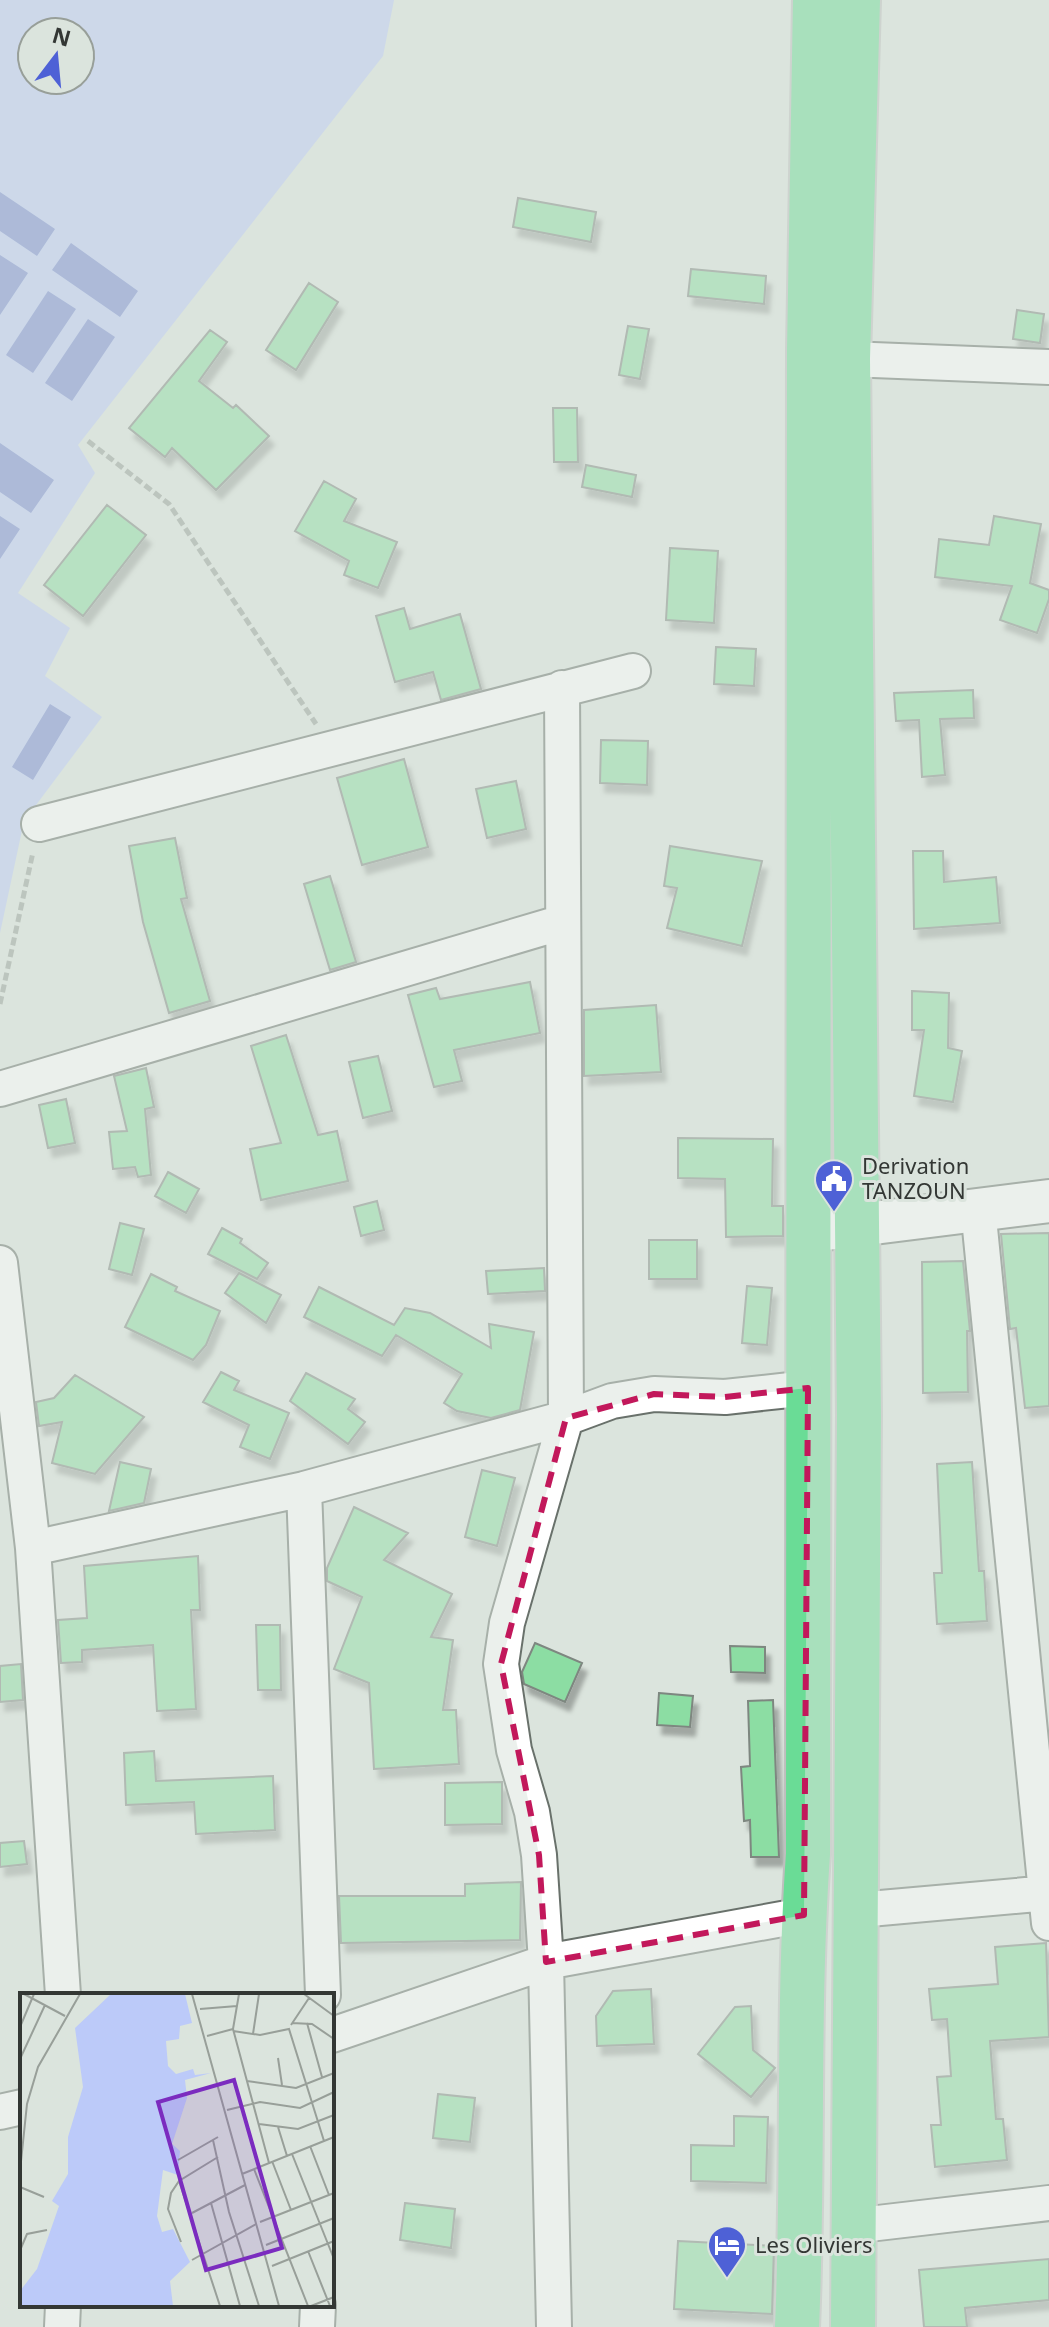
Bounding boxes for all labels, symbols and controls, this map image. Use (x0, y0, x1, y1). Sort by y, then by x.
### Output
north arrow (16, 16, 96, 96)
text: N (49, 19, 75, 53)
place label: Derivation TANZOUN (862, 1150, 969, 1205)
public building icon: Derivation TANZOUN (813, 1158, 855, 1213)
inset map (20, 1993, 334, 2307)
hotel icon: Les Oliviers (706, 2224, 748, 2279)
place label: Les Oliviers (755, 2229, 873, 2259)

